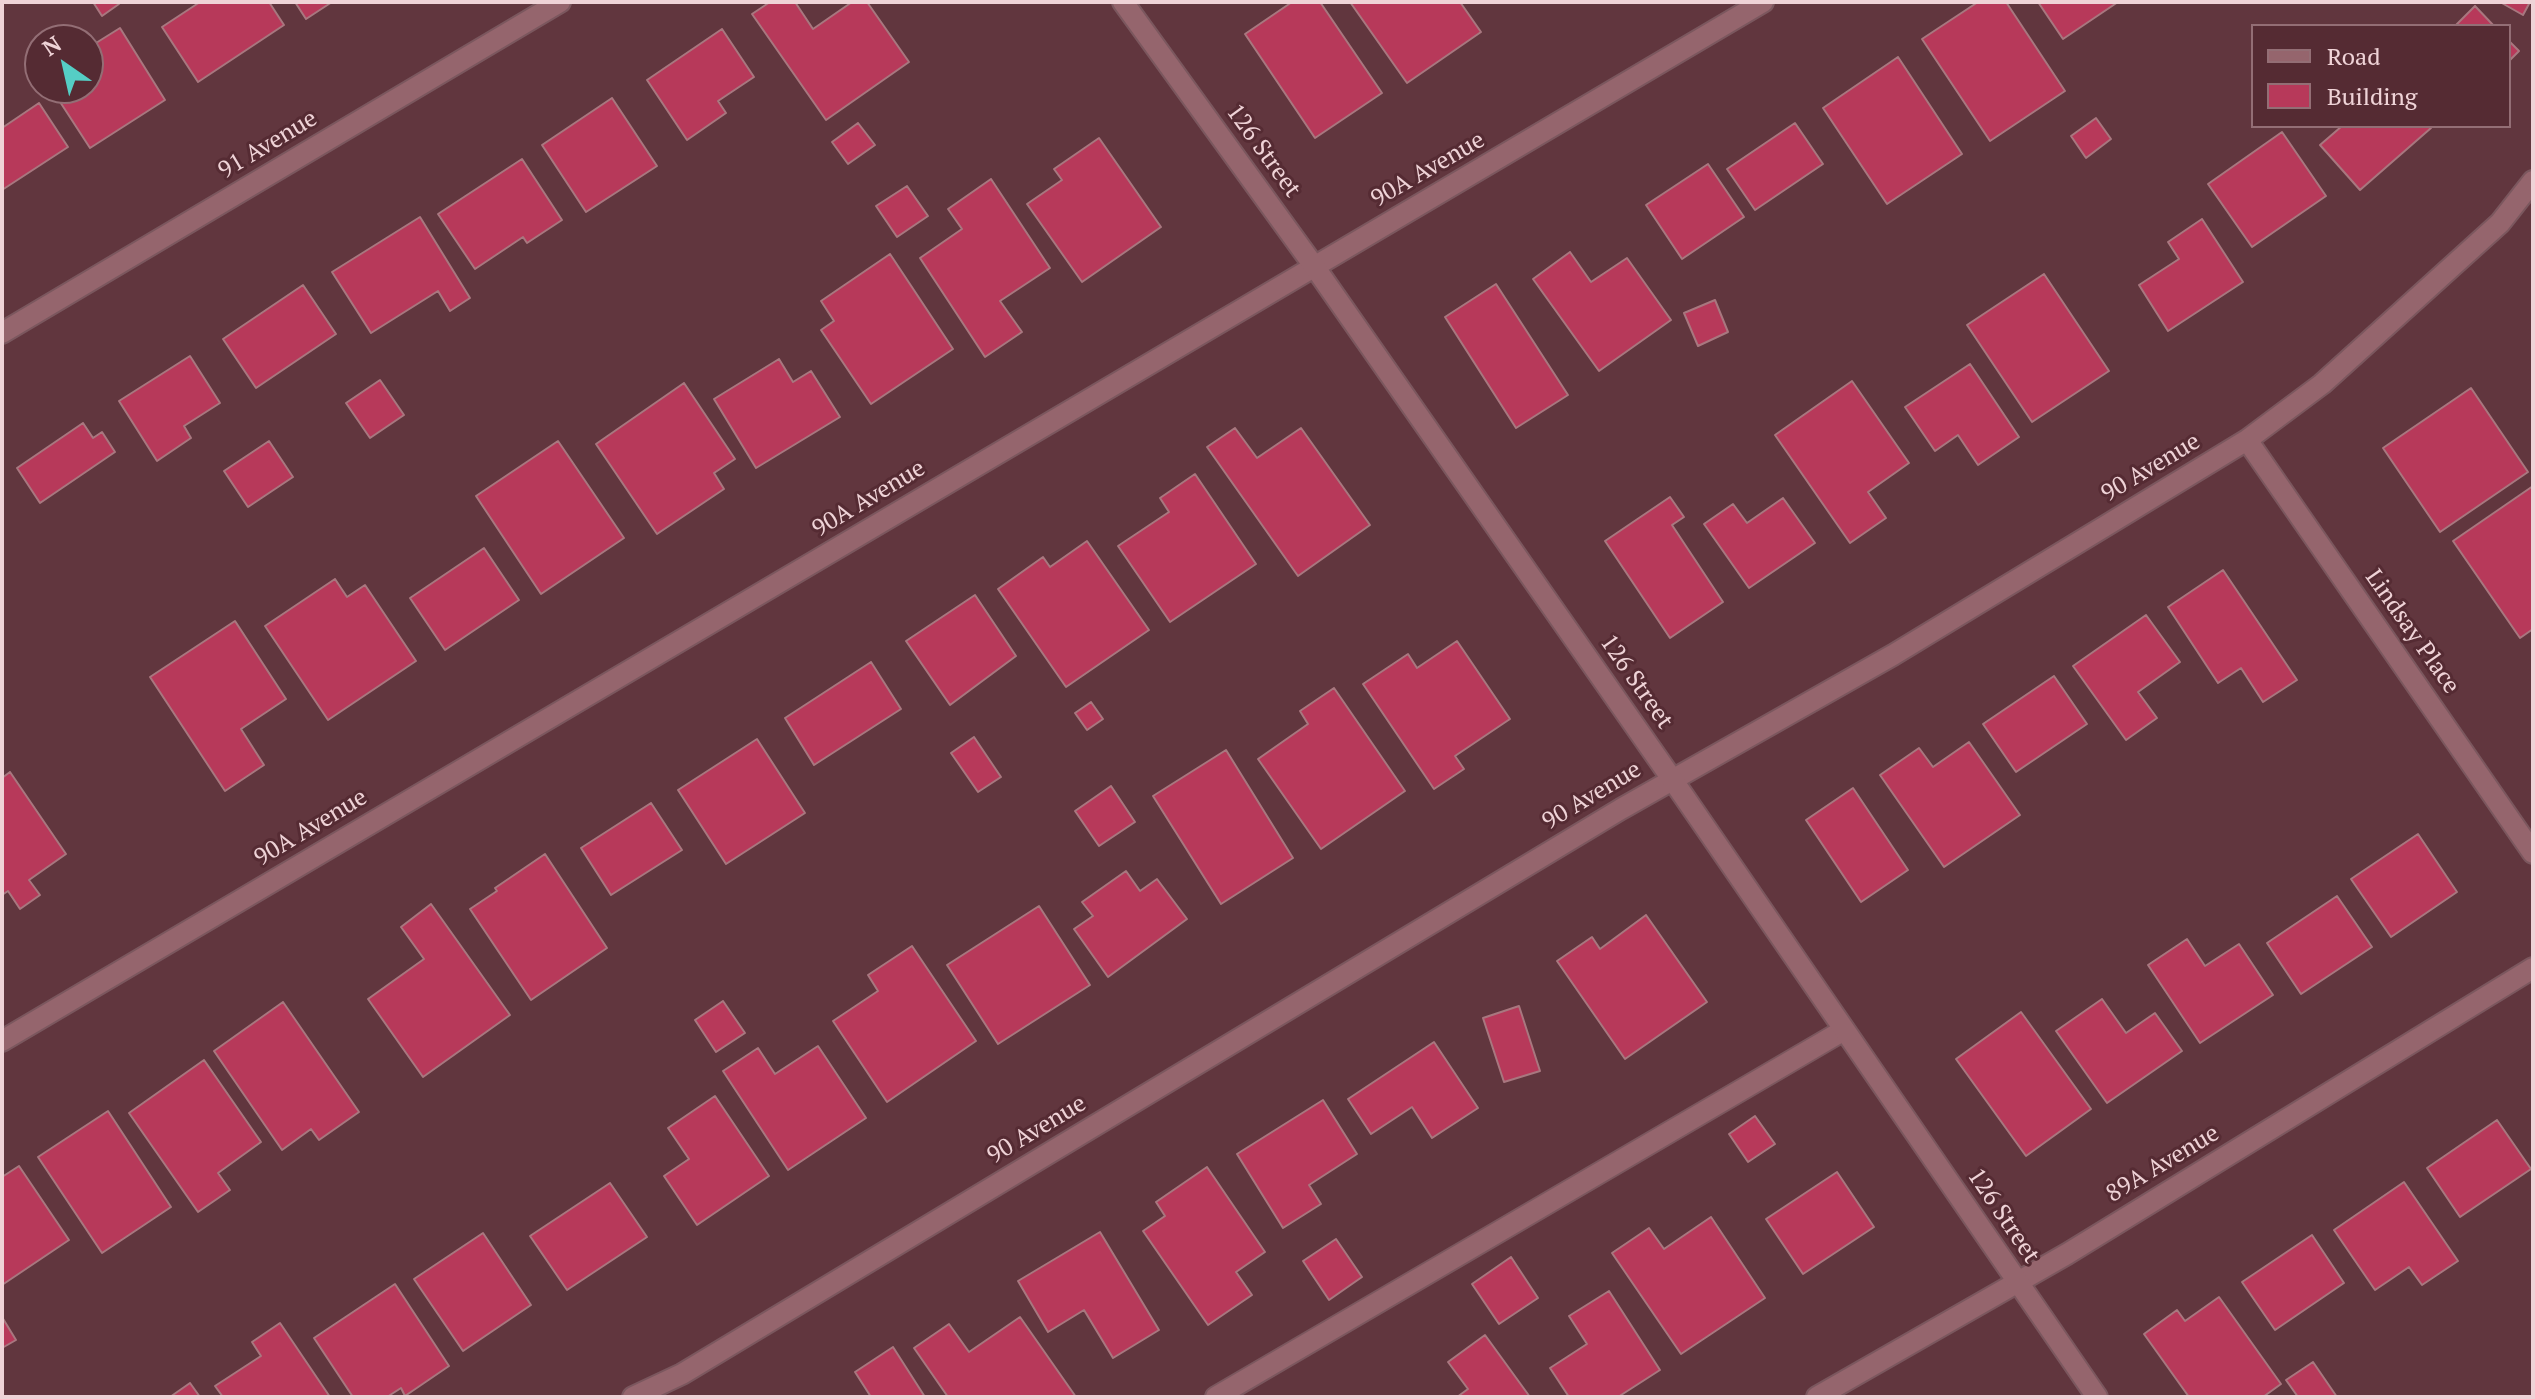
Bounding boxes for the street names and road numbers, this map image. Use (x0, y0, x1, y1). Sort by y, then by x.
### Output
street label: 126 Street (1220, 99, 1306, 203)
street label: 91 Avenue (213, 104, 323, 186)
street label: 90A Avenue (1366, 126, 1490, 214)
street label: 90 Avenue (2096, 427, 2206, 509)
street label: 90A Avenue (807, 454, 931, 544)
street label: Lindsay Place (2359, 564, 2465, 700)
street label: 126 Street (1593, 629, 1679, 735)
street label: 90 Avenue (1537, 755, 1647, 837)
street label: 90A Avenue (249, 783, 373, 873)
street label: 90 Avenue (982, 1089, 1092, 1171)
street label: 89A Avenue (2101, 1119, 2225, 1209)
street label: 126 Street (1961, 1163, 2045, 1269)

